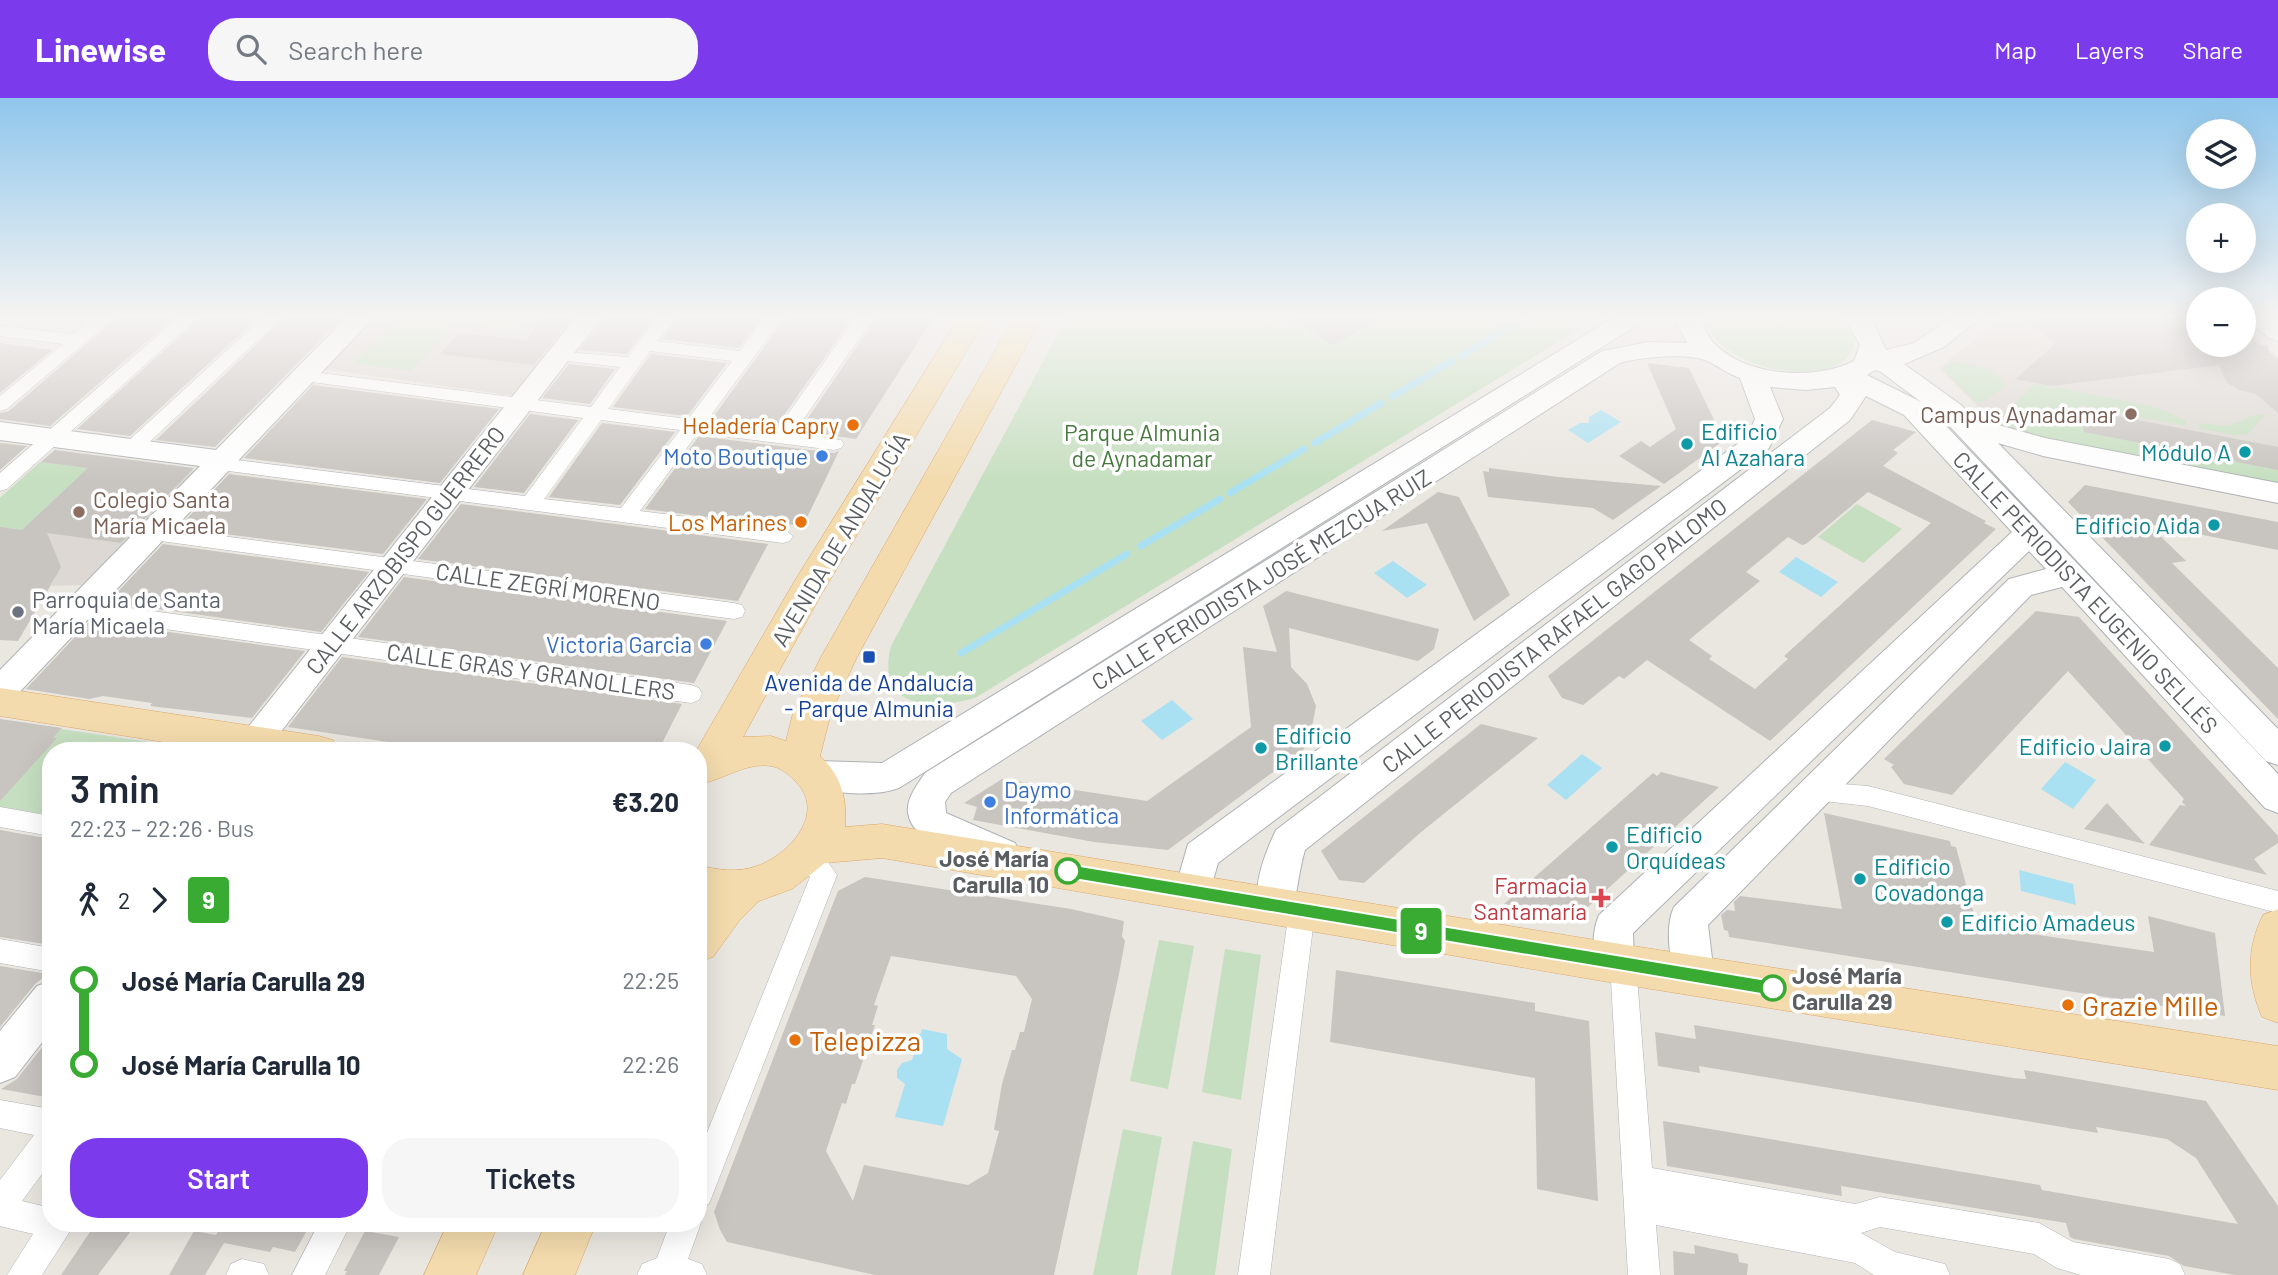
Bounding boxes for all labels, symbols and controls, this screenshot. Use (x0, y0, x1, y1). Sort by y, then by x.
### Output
search box (208, 18, 698, 81)
text: Linewise (35, 29, 166, 69)
icon: search (232, 30, 270, 68)
text: Search here (288, 34, 423, 65)
text: Map (1994, 35, 2037, 64)
text: Layers (2075, 35, 2144, 64)
text: Share (2182, 35, 2243, 64)
map controls (2186, 119, 2256, 357)
button: layers (2186, 119, 2256, 189)
button: + (2186, 203, 2256, 273)
button: − (2186, 287, 2256, 357)
place label: Campus Aynadamar (1920, 400, 2118, 428)
marker: Campus Aynadamar (2123, 406, 2139, 422)
place label: Heladería Capry (682, 411, 839, 439)
marker: Heladería Capry (845, 417, 861, 433)
place label: Edificio Al Azahara (1701, 417, 1805, 471)
park label: Parque Almunia de Aynadamar (1064, 418, 1220, 472)
street label: CALLE ARZOBISPO GUERRERO (299, 420, 511, 680)
street label: AVENIDA DE ANDALUCÍA (765, 427, 915, 651)
marker: Edificio Al Azahara (1679, 436, 1695, 452)
place label: Módulo A (2141, 438, 2231, 466)
place label: Moto Boutique (663, 442, 808, 470)
marker: Módulo A (2237, 444, 2253, 460)
street label: CALLE PERIODISTA EUGENIO SELLÉS (1948, 445, 2224, 739)
marker: Moto Boutique (814, 448, 830, 464)
street label: CALLE PERIODISTA JOSÉ MEZCUA RUIZ (1086, 462, 1436, 696)
place label: Colegio Santa María Micaela (93, 485, 230, 539)
street label: CALLE PERIODISTA RAFAEL GAGO PALOMO (1376, 492, 1732, 778)
marker: Colegio Santa María Micaela (71, 504, 87, 520)
place label: Los Marines (668, 508, 787, 536)
place label: Edificio Aida (2074, 511, 2200, 539)
marker: Los Marines (793, 514, 809, 530)
marker: Edificio Aida (2206, 517, 2222, 533)
street label: CALLE ZEGRÍ MORENO (434, 556, 662, 616)
place label: Parroquia de Santa María Micaela (32, 585, 221, 639)
marker: Parroquia de Santa María Micaela (10, 604, 26, 620)
place label: Victoria Garcia (546, 630, 692, 658)
marker: Victoria Garcia (698, 636, 714, 652)
street label: CALLE GRAS Y GRANOLLERS (385, 637, 677, 705)
marker: Avenida de Andalucía - Parque Almunia (861, 649, 877, 665)
place label: Avenida de Andalucía - Parque Almunia (764, 668, 974, 722)
place label: Edificio Brillante (1275, 721, 1359, 775)
place label: Edificio Jaira (2019, 732, 2151, 760)
marker: Edificio Jaira (2157, 738, 2173, 754)
marker: Edificio Brillante (1253, 740, 1269, 756)
text: 3 min (70, 765, 160, 811)
place label: Daymo Informática (1004, 775, 1119, 829)
text: €3.20 (612, 786, 679, 817)
marker: Daymo Informática (982, 794, 998, 810)
text: 22:23 – 22:26 · Bus (70, 814, 254, 842)
place label: Edificio Orquídeas (1626, 820, 1726, 874)
marker: Edificio Orquídeas (1604, 839, 1620, 855)
place label: José María Carulla 10 (939, 844, 1049, 898)
place label: Edificio Covadonga (1874, 852, 1984, 906)
marker: José María Carulla 10 (1055, 858, 1081, 884)
place label: Farmacia Santamaría (1474, 871, 1587, 925)
marker: Edificio Covadonga (1852, 871, 1868, 887)
icon: walk (70, 881, 108, 919)
icon: forward (140, 881, 178, 919)
text: 9 (202, 885, 215, 914)
text: 2 (118, 886, 130, 914)
marker: Farmacia Santamaría (1593, 890, 1609, 906)
line badge: 9 (1398, 908, 1444, 954)
place label: Edificio Amadeus (1961, 908, 2135, 936)
marker: Edificio Amadeus (1939, 914, 1955, 930)
text: 9 (1415, 916, 1427, 945)
place label: José María Carulla 29 (1792, 961, 1902, 1015)
text: José María Carulla 29 (122, 965, 365, 996)
text: 22:25 (622, 966, 679, 994)
marker: José María Carulla 29 (1760, 975, 1786, 1001)
place label: Grazie Mille (2082, 988, 2219, 1022)
marker: Grazie Mille (2060, 997, 2076, 1013)
place label: Telepizza (809, 1023, 921, 1057)
marker: Telepizza (787, 1032, 803, 1048)
text: José María Carulla 10 (122, 1049, 361, 1080)
text: 22:26 (622, 1050, 679, 1078)
button: Start (70, 1138, 368, 1218)
button: Tickets (382, 1138, 679, 1218)

